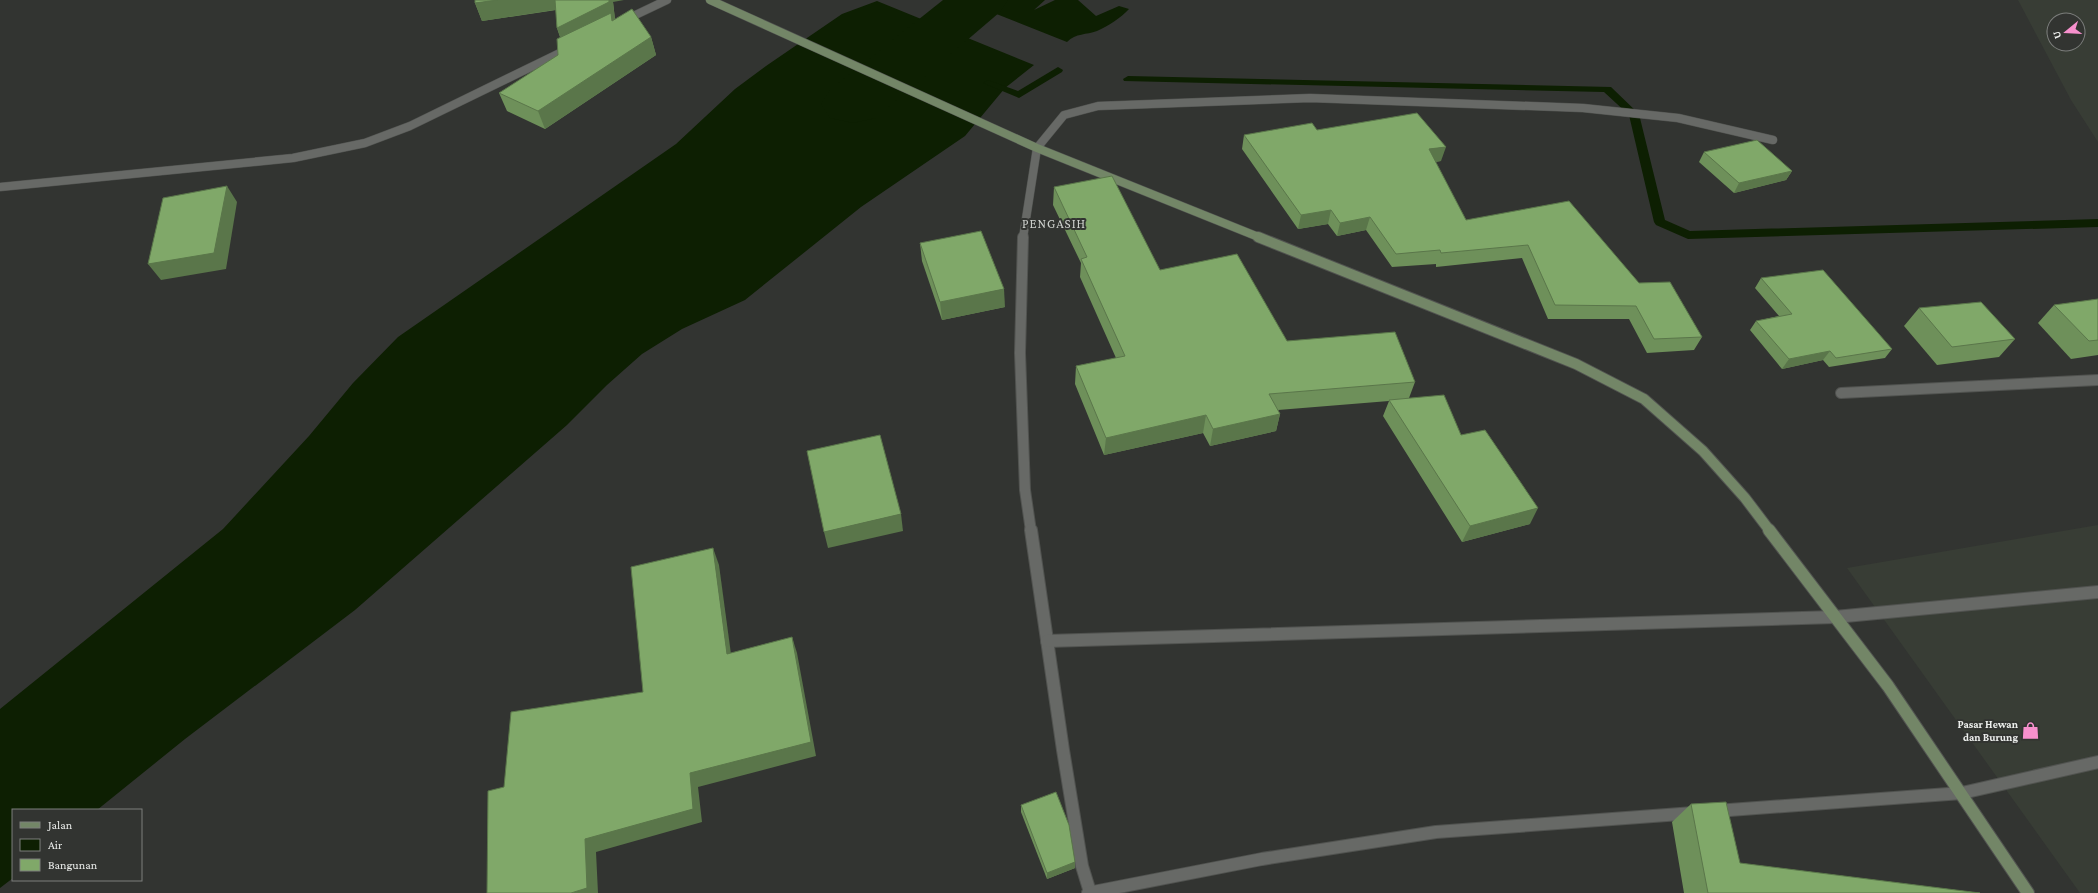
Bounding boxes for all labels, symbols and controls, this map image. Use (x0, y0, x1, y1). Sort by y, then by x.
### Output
north arrow (2046, 12, 2086, 52)
text: U (2049, 29, 2063, 41)
district label: PENGASIH (1022, 216, 1086, 231)
place label: Pasar Hewan dan Burung (1957, 718, 2019, 743)
shop icon: Pasar Hewan dan Burung (2021, 720, 2041, 740)
legend (12, 809, 142, 881)
text: Jalan (47, 818, 73, 832)
text: Air (48, 838, 63, 852)
text: Bangunan (48, 858, 98, 872)

